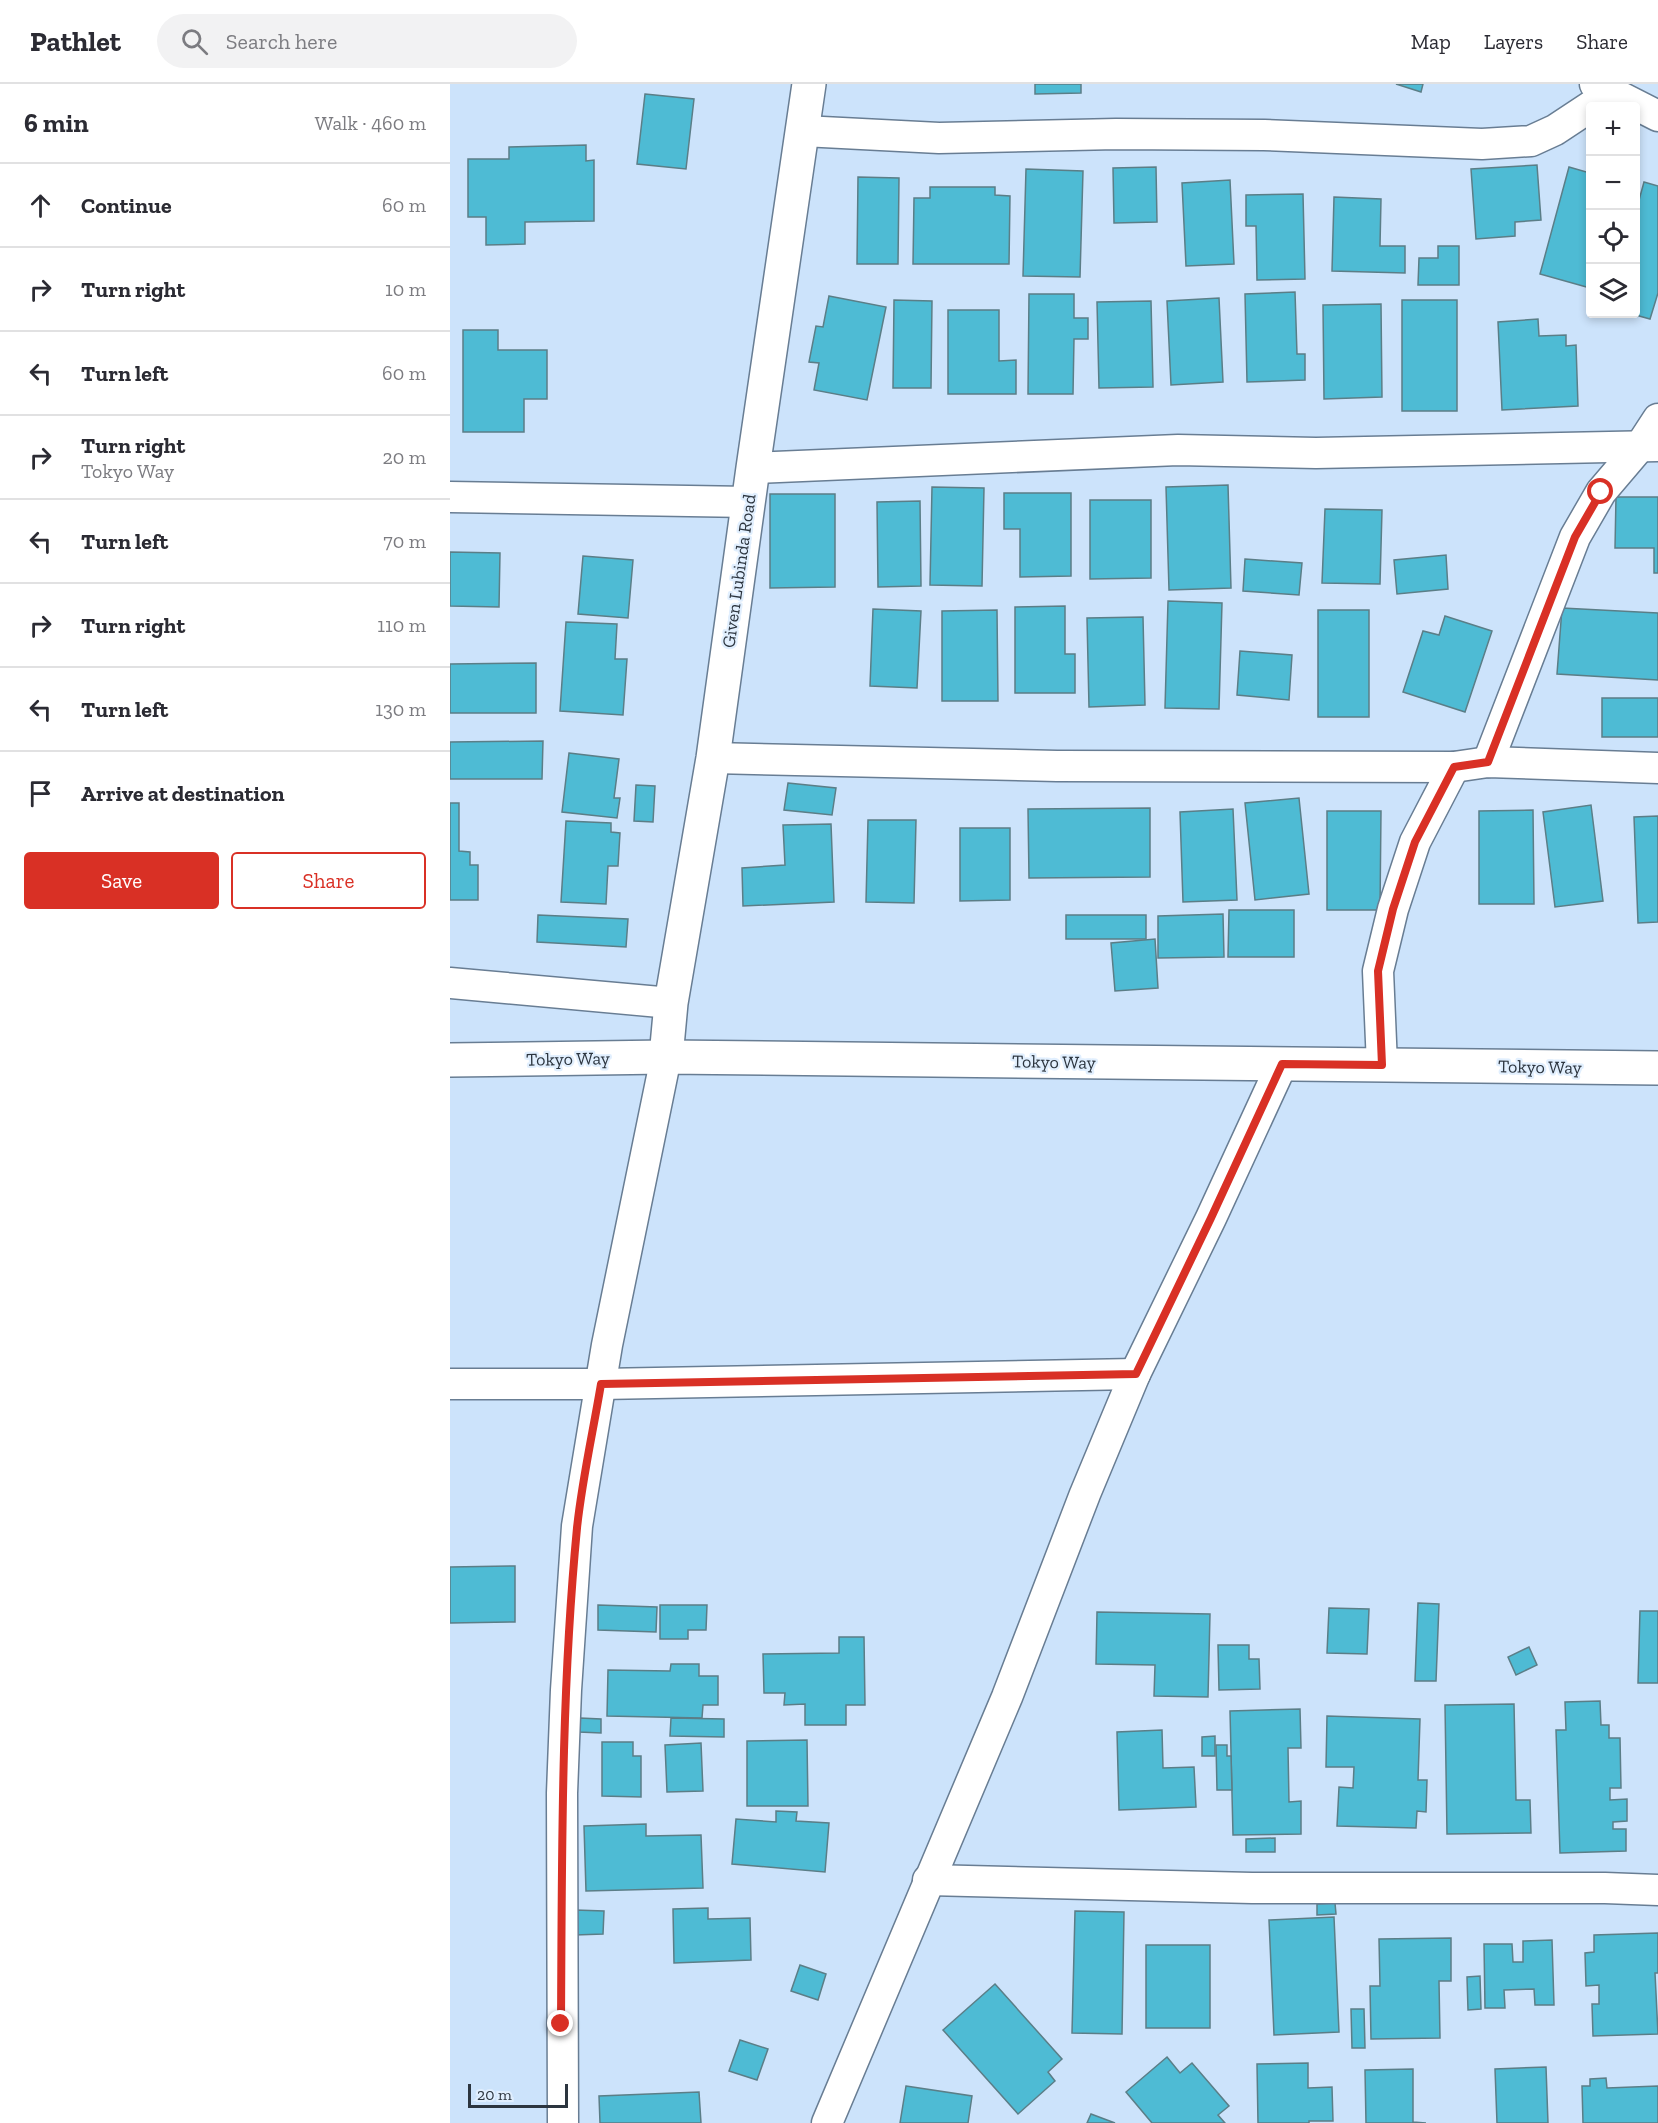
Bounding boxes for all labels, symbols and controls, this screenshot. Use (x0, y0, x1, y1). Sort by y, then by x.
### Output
search box (157, 14, 577, 68)
text: Pathlet (30, 25, 121, 58)
icon: search (178, 25, 211, 58)
text: Search here (226, 28, 337, 55)
text: Map (1411, 29, 1451, 54)
text: Layers (1484, 29, 1543, 54)
text: Share (1576, 29, 1628, 54)
map controls (1586, 102, 1640, 318)
button: + (1586, 102, 1640, 156)
text: 6 min (24, 107, 89, 139)
text: Walk · 460 m (315, 111, 426, 135)
button: − (1586, 156, 1640, 210)
icon: ahead (24, 189, 57, 222)
text: Continue (81, 192, 172, 219)
text: 60 m (382, 193, 426, 217)
button: locate (1586, 210, 1640, 264)
button: layers (1586, 264, 1640, 318)
icon: right (24, 273, 57, 306)
text: Turn right (81, 276, 185, 303)
text: 10 m (385, 277, 426, 301)
icon: left (24, 357, 57, 390)
text: Turn left (81, 360, 168, 387)
text: 60 m (382, 361, 426, 385)
text: Turn right (81, 432, 185, 459)
icon: right (24, 441, 57, 474)
text: 20 m (382, 445, 426, 469)
text: Tokyo Way (81, 459, 174, 483)
route start (1587, 478, 1613, 504)
street label: Given Lubinda Road (717, 493, 761, 649)
icon: left (24, 525, 57, 558)
text: Turn left (81, 528, 168, 555)
text: 70 m (383, 529, 426, 553)
icon: right (24, 609, 57, 642)
text: Turn right (81, 612, 185, 639)
text: 110 m (377, 613, 426, 637)
icon: left (24, 693, 57, 726)
text: Turn left (81, 696, 168, 723)
text: 130 m (375, 697, 426, 721)
icon: arrive (24, 777, 57, 810)
text: Arrive at destination (81, 780, 284, 807)
button: Save (24, 852, 219, 909)
button: Share (231, 852, 426, 909)
street label: Tokyo Way (526, 1047, 611, 1071)
street label: Tokyo Way (1012, 1050, 1097, 1074)
street label: Tokyo Way (1498, 1055, 1583, 1079)
route end (547, 2010, 573, 2036)
scale bar (468, 2081, 568, 2108)
text: 20 m (477, 2085, 512, 2104)

